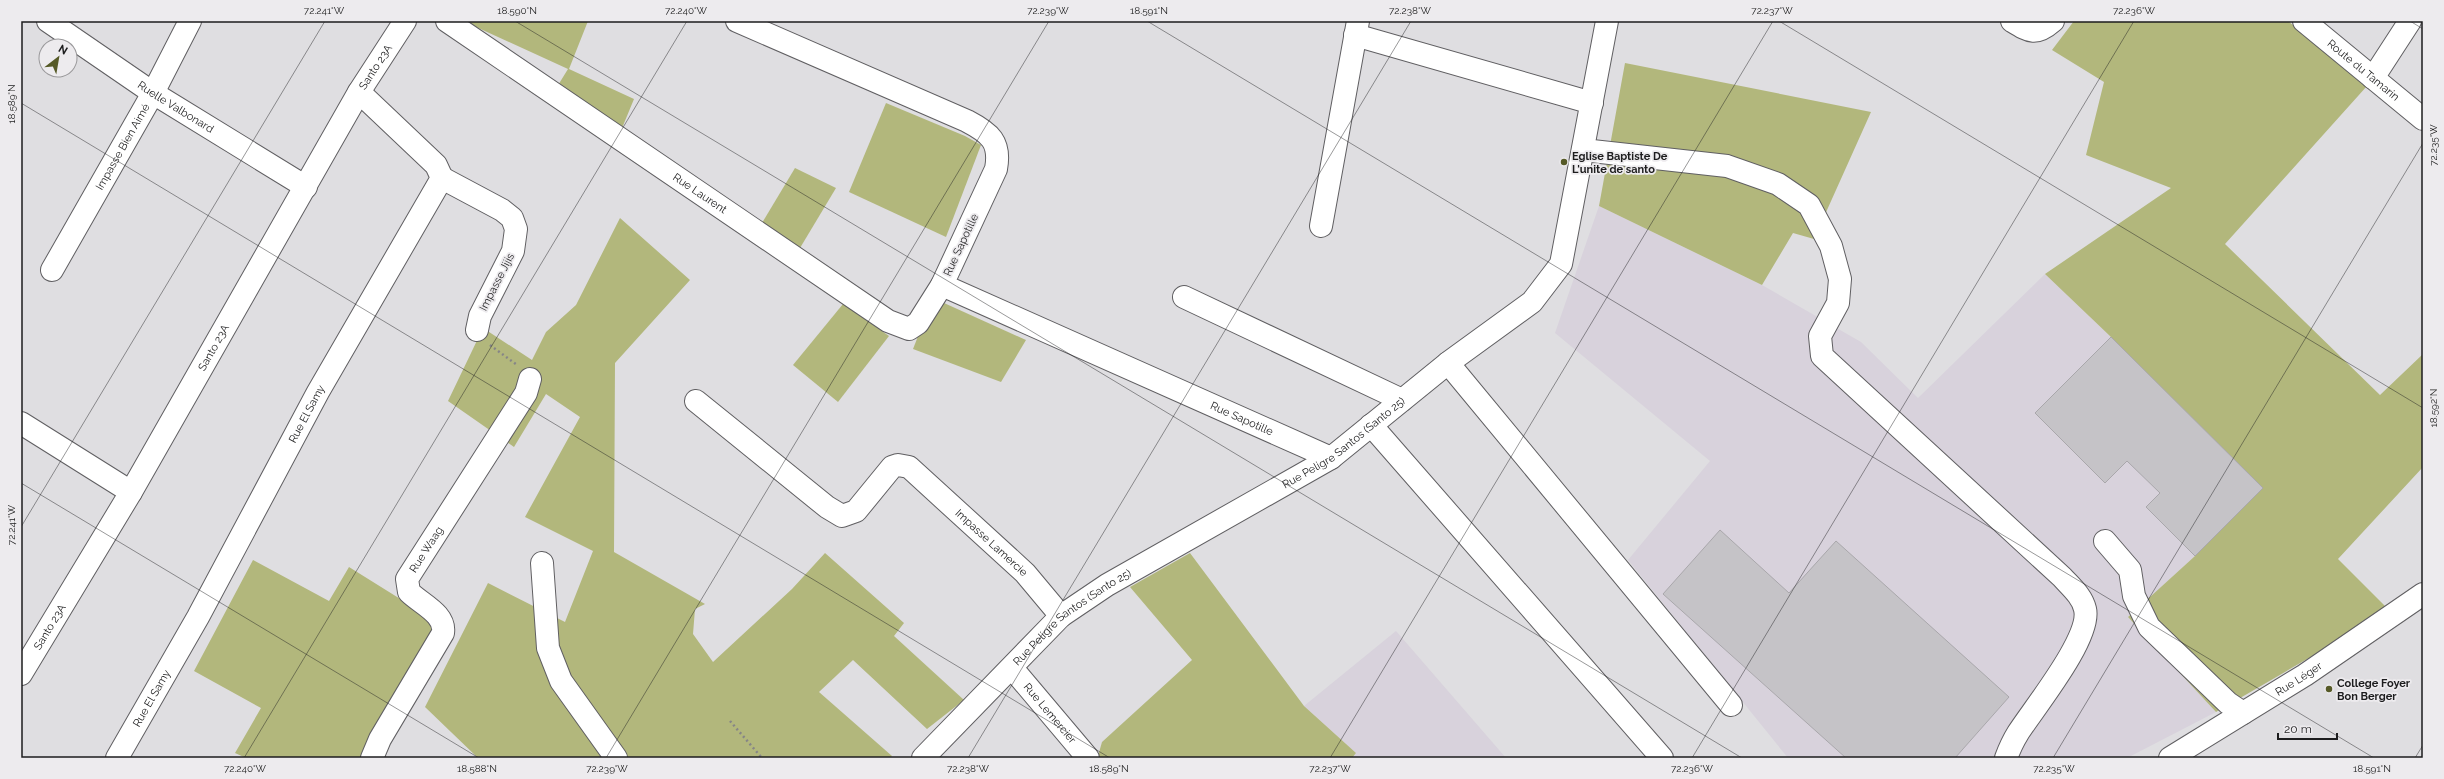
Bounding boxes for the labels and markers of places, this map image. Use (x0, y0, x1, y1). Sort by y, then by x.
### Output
place label: Eglise Baptiste De L'unite de santo (1572, 150, 1668, 176)
marker: Eglise Baptiste De L'unite de santo (1559, 157, 1569, 167)
place label: College Foyer Bon Berger (2337, 677, 2411, 703)
marker: College Foyer Bon Berger (2324, 684, 2334, 694)

